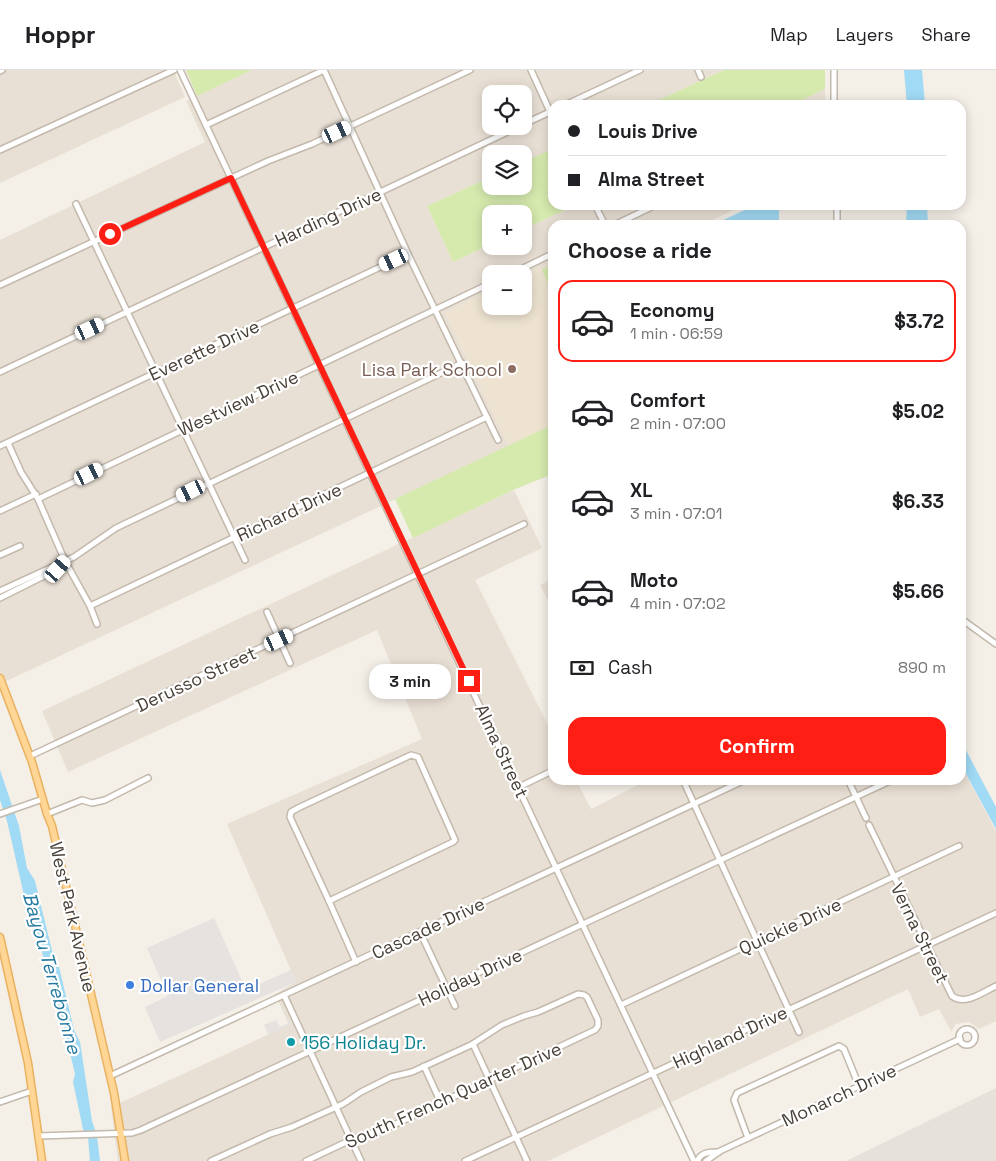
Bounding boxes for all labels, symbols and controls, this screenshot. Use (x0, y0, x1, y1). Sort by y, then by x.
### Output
text: Hoppr (25, 19, 96, 50)
text: Map (770, 23, 808, 46)
text: Layers (836, 23, 893, 46)
text: Share (921, 23, 971, 46)
map controls (482, 85, 532, 315)
button: locate (482, 85, 532, 135)
car (320, 119, 353, 145)
text: Louis Drive (598, 119, 698, 144)
button: layers (482, 145, 532, 195)
text: Alma Street (598, 167, 705, 192)
street label: Harding Drive (271, 182, 385, 252)
button: + (482, 205, 532, 255)
route start (99, 223, 121, 245)
text: Choose a ride (568, 236, 712, 264)
car (377, 247, 410, 273)
button: − (482, 265, 532, 315)
text: Economy (630, 298, 714, 323)
icon: car (570, 299, 615, 344)
text: $3.72 (894, 309, 944, 334)
street label: Everette Drive (145, 314, 263, 386)
car (73, 316, 106, 342)
text: 1 min · 06:59 (630, 323, 723, 344)
place label: Lisa Park School (362, 358, 502, 381)
marker: Lisa Park School (506, 363, 518, 375)
street label: Westview Drive (174, 365, 302, 441)
text: Comfort (630, 388, 706, 413)
icon: car (570, 389, 615, 434)
text: $5.02 (892, 399, 944, 424)
text: 2 min · 07:00 (630, 413, 726, 434)
car (72, 461, 105, 487)
car (174, 478, 207, 504)
street label: Richard Drive (233, 478, 345, 546)
text: XL (630, 478, 653, 503)
icon: car (570, 479, 615, 524)
text: $6.33 (892, 489, 944, 514)
text: 3 min · 07:01 (630, 503, 722, 524)
car (42, 553, 73, 585)
text: Moto (630, 568, 678, 593)
icon: car (570, 569, 615, 614)
text: $5.66 (892, 579, 944, 604)
text: 4 min · 07:02 (630, 593, 726, 614)
car (262, 627, 295, 653)
street label: Derusso Street (132, 641, 260, 717)
icon: cash (568, 654, 596, 682)
text: Cash (608, 655, 653, 680)
text: 890 m (898, 657, 946, 678)
callout: 3 min (369, 664, 452, 698)
route end (458, 670, 480, 692)
text: 3 min (389, 671, 431, 692)
street label: Alma Street (470, 700, 534, 802)
button: Confirm (568, 717, 946, 775)
street label: West Park Avenue (45, 840, 101, 994)
street label: Verna Street (886, 879, 954, 987)
water label: Bayou Terrebonne (17, 889, 87, 1057)
street label: Cascade Drive (368, 892, 488, 964)
street label: Quickie Drive (735, 892, 845, 960)
street label: Holiday Drive (414, 943, 526, 1011)
place label: Dollar General (140, 974, 259, 997)
marker: Dollar General (124, 979, 136, 991)
street label: Highland Drive (669, 1000, 791, 1074)
place label: 156 Holiday Dr. (301, 1031, 426, 1054)
marker: 156 Holiday Dr. (285, 1036, 297, 1048)
street label: South French Quarter Drive (341, 1037, 565, 1153)
street label: Monarch Drive (778, 1058, 900, 1132)

